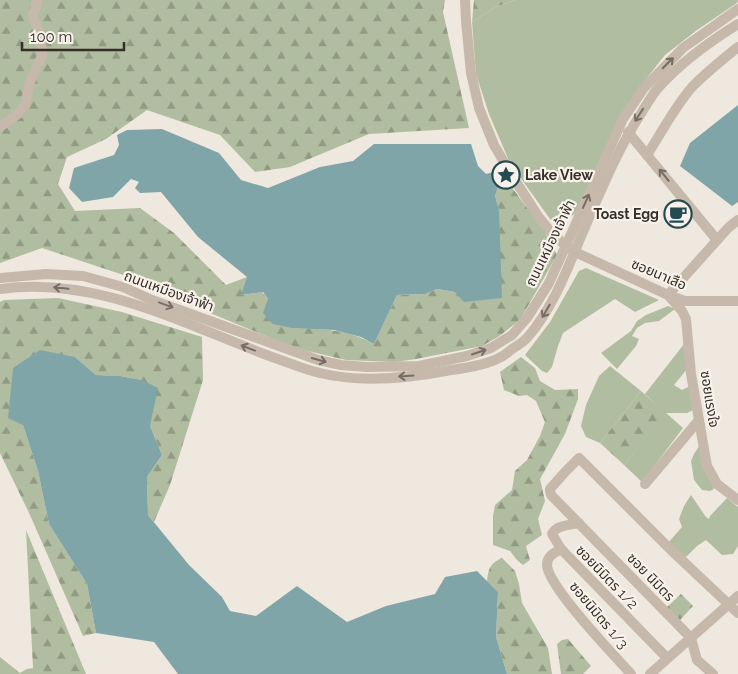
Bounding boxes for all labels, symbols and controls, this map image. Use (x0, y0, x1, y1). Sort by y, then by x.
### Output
scale bar (22, 20, 125, 52)
text: 100 m (30, 28, 72, 46)
one-way arrow (662, 57, 674, 69)
one-way arrow (634, 108, 644, 122)
place icon: Lake View (491, 160, 521, 190)
place label: Lake View (525, 167, 593, 183)
one-way arrow (658, 169, 669, 182)
one-way arrow (581, 194, 591, 209)
street label: ถนนเหมืองเจ้าฟ้า (522, 197, 578, 289)
cafe icon: Toast Egg (663, 199, 693, 229)
place label: Toast Egg (594, 206, 659, 222)
street label: ซอยนาเสือ (629, 255, 689, 293)
street label: ถนนเหมืองเจ้าฟ้า (122, 267, 216, 315)
one-way arrow (53, 284, 69, 293)
one-way arrow (158, 301, 173, 310)
one-way arrow (540, 304, 550, 318)
one-way arrow (241, 343, 256, 352)
one-way arrow (471, 347, 486, 356)
one-way arrow (311, 355, 327, 365)
street label: ซอยแรงใจ (698, 369, 722, 429)
one-way arrow (398, 371, 414, 381)
street label: ซอยนิมิตร 1/2 (573, 542, 641, 612)
street label: ซอย นิมิตร (624, 550, 678, 604)
street label: ซอยนิมิตร 1/3 (566, 578, 632, 652)

